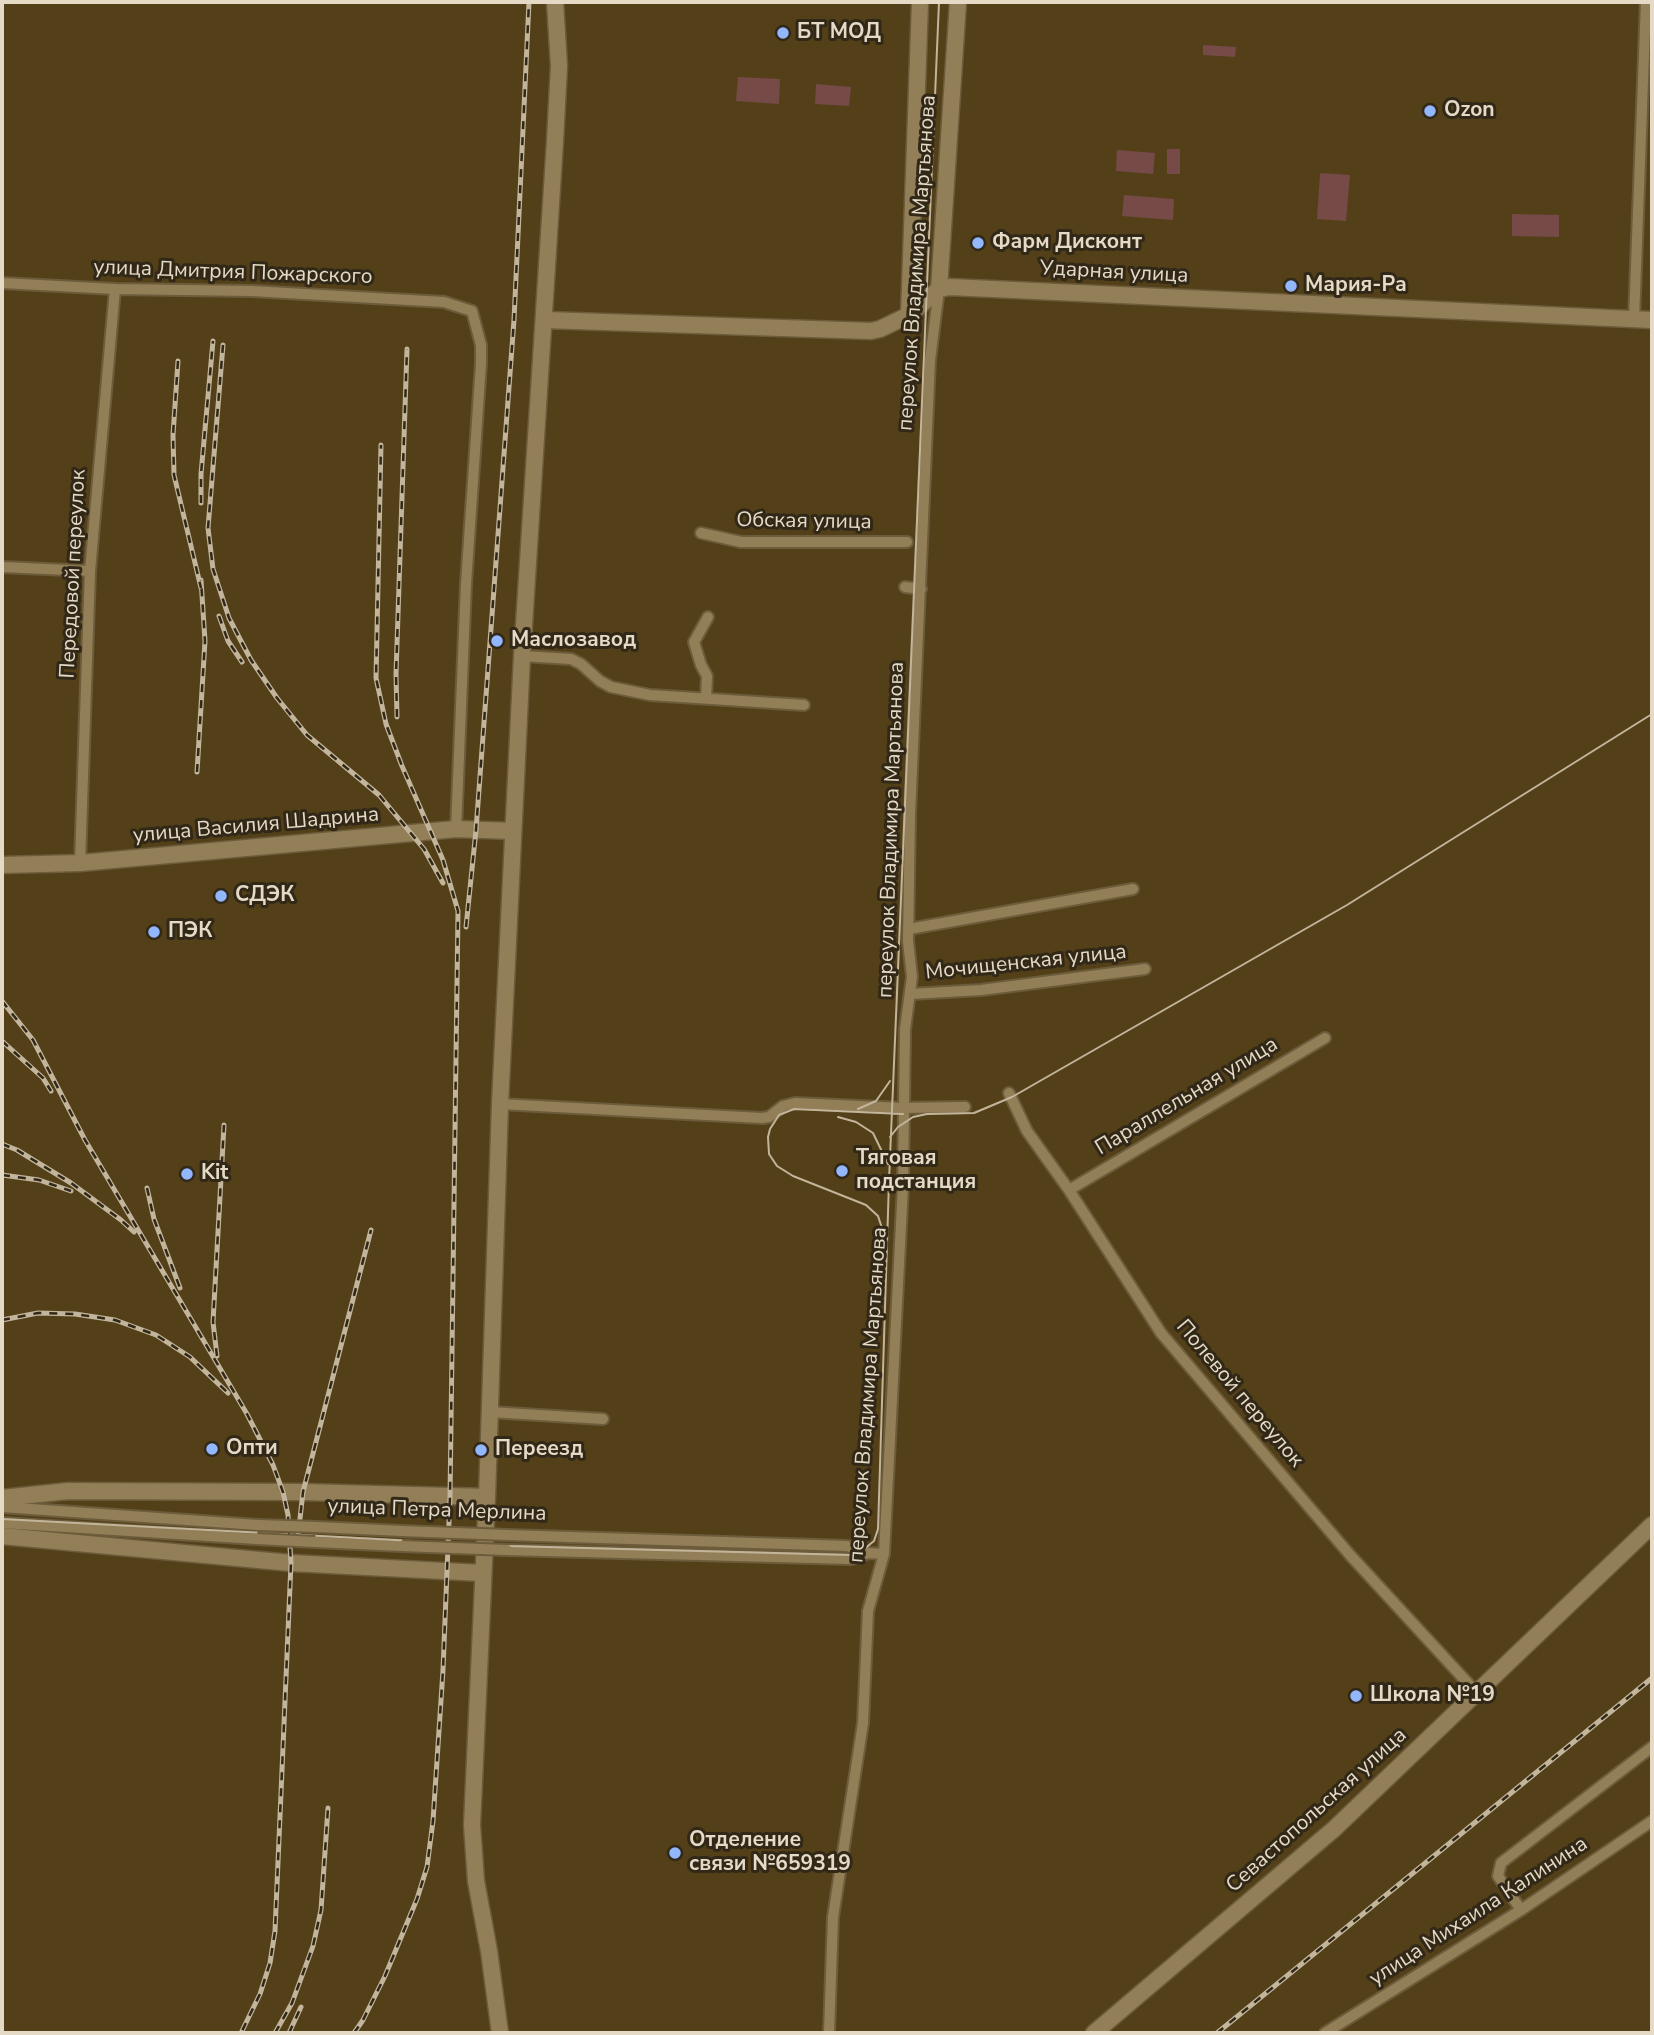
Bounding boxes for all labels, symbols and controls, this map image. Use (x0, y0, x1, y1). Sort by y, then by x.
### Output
place label: БТ МОД (797, 20, 881, 46)
marker: БТ МОД (775, 25, 791, 41)
street label: переулок Владимира Мартьянова (894, 94, 942, 432)
place label: Ozon (1444, 98, 1495, 124)
marker: Ozon (1422, 103, 1438, 119)
place label: Фарм Дисконт (992, 230, 1142, 256)
marker: Фарм Дисконт (970, 235, 986, 251)
street label: улица Дмитрия Пожарского (93, 256, 373, 290)
street label: Ударная улица (1039, 257, 1189, 289)
place label: Мария-Ра (1305, 273, 1407, 299)
marker: Мария-Ра (1283, 278, 1299, 294)
street label: Передовой переулок (56, 469, 92, 679)
street label: Обская улица (736, 508, 872, 536)
place label: Маслозавод (511, 628, 636, 654)
marker: Маслозавод (489, 633, 505, 649)
street label: переулок Владимира Мартьянова (874, 661, 910, 999)
street label: улица Василия Шадрина (132, 803, 380, 849)
place label: СДЭК (235, 883, 294, 909)
marker: СДЭК (213, 888, 229, 904)
place label: ПЭК (168, 919, 213, 945)
marker: ПЭК (146, 924, 162, 940)
street label: Мочищенская улица (924, 940, 1128, 986)
street label: Параллельная улица (1091, 1032, 1283, 1162)
place label: Тяговая подстанция (856, 1146, 976, 1196)
place label: Kit (201, 1161, 228, 1187)
marker: Тяговая подстанция (834, 1163, 850, 1179)
marker: Kit (179, 1166, 195, 1182)
street label: переулок Владимира Мартьянова (845, 1226, 893, 1564)
street label: Полевой переулок (1170, 1315, 1308, 1473)
place label: Опти (226, 1436, 278, 1462)
place label: Переезд (495, 1437, 583, 1463)
marker: Опти (204, 1441, 220, 1457)
marker: Переезд (473, 1442, 489, 1458)
street label: улица Петра Мерлина (327, 1495, 547, 1527)
place label: Школа №19 (1370, 1683, 1495, 1709)
marker: Школа №19 (1348, 1688, 1364, 1704)
street label: Севастопольская улица (1222, 1723, 1412, 1899)
place label: Отделение связи №659319 (689, 1828, 851, 1878)
street label: улица Михаила Калинина (1365, 1832, 1593, 1992)
marker: Отделение связи №659319 (667, 1845, 683, 1861)

